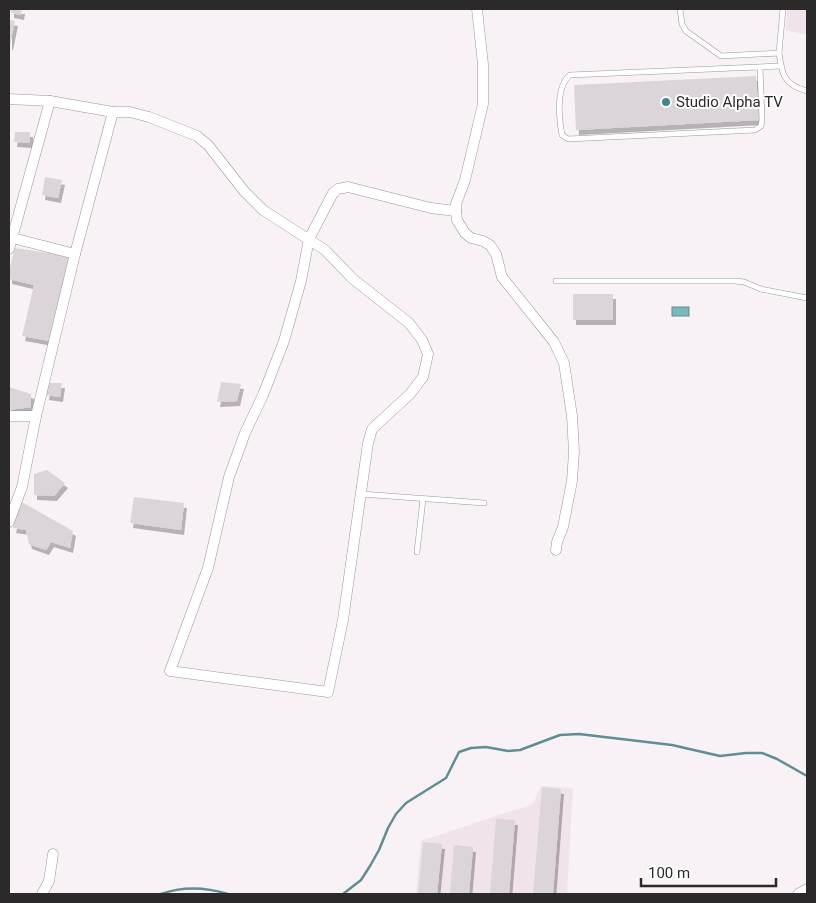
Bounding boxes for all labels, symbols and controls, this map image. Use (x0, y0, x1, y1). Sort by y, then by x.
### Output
place label: Studio Alpha TV (676, 93, 783, 111)
marker: Studio Alpha TV (660, 96, 672, 108)
scale bar (641, 856, 776, 888)
text: 100 m (648, 864, 690, 882)

